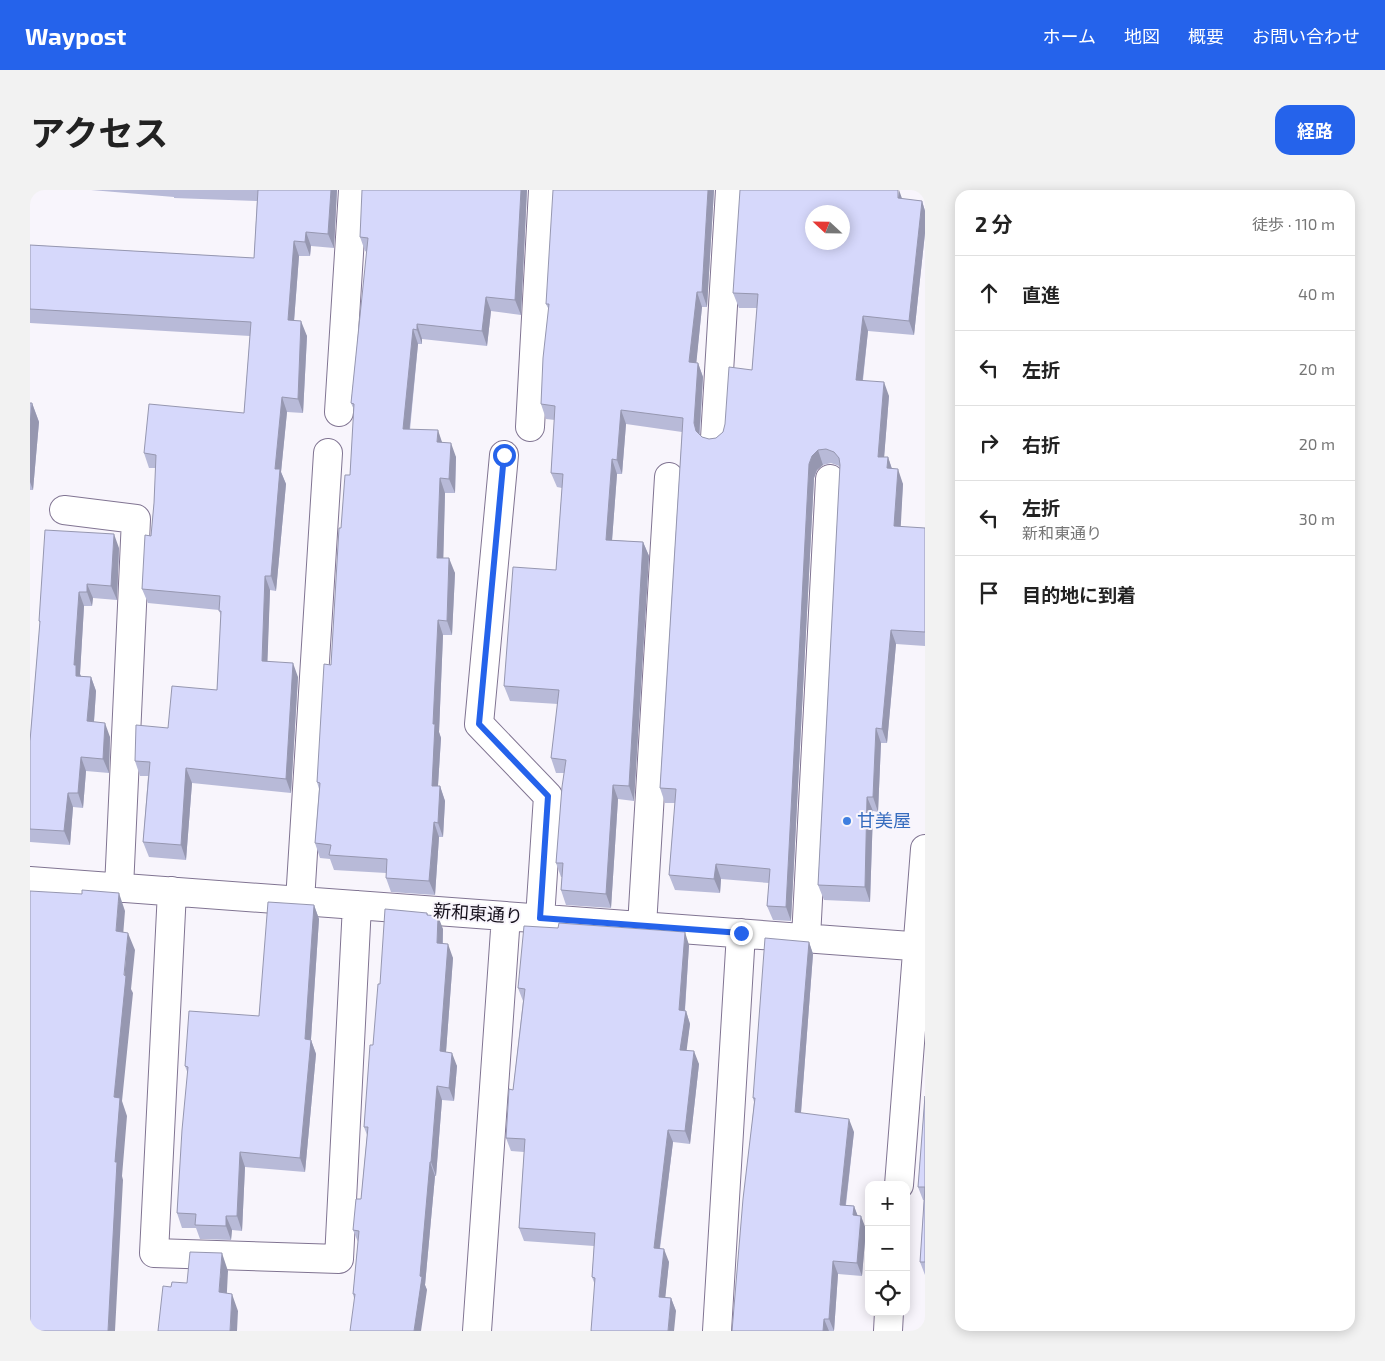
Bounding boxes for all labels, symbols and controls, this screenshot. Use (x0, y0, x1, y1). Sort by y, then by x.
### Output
text: Waypost (25, 21, 126, 50)
text: ホーム (1043, 25, 1096, 47)
text: 地図 (1124, 25, 1160, 47)
text: 概要 (1188, 25, 1224, 47)
text: お問い合わせ (1252, 25, 1360, 47)
button: 経路 (1275, 105, 1355, 155)
text: アクセス (30, 111, 168, 153)
north arrow (805, 205, 850, 250)
text: 2 分 (975, 211, 1013, 236)
text: 徒歩 · 110 m (1252, 214, 1335, 233)
icon: ahead (975, 279, 1003, 307)
text: 直進 (1022, 283, 1060, 306)
text: 40 m (1298, 284, 1335, 303)
icon: left (975, 354, 1003, 382)
text: 左折 (1022, 358, 1060, 381)
text: 20 m (1299, 359, 1335, 378)
icon: right (975, 429, 1003, 457)
text: 右折 (1022, 433, 1060, 456)
text: 20 m (1299, 434, 1335, 453)
route start (493, 444, 516, 467)
text: 左折 (1022, 496, 1060, 519)
icon: left (975, 504, 1003, 532)
text: 30 m (1299, 509, 1335, 528)
text: 新和東通り (1022, 523, 1102, 542)
icon: arrive (975, 579, 1003, 607)
text: 目的地に到着 (1022, 583, 1136, 606)
place label: 甘美屋 (857, 809, 911, 831)
marker: 甘美屋 (841, 815, 853, 827)
street label: 新和東通り (432, 899, 524, 927)
route end (730, 922, 753, 945)
map controls (865, 1181, 910, 1316)
button: + (865, 1181, 910, 1226)
button: − (865, 1226, 910, 1271)
button: locate (865, 1271, 910, 1316)

